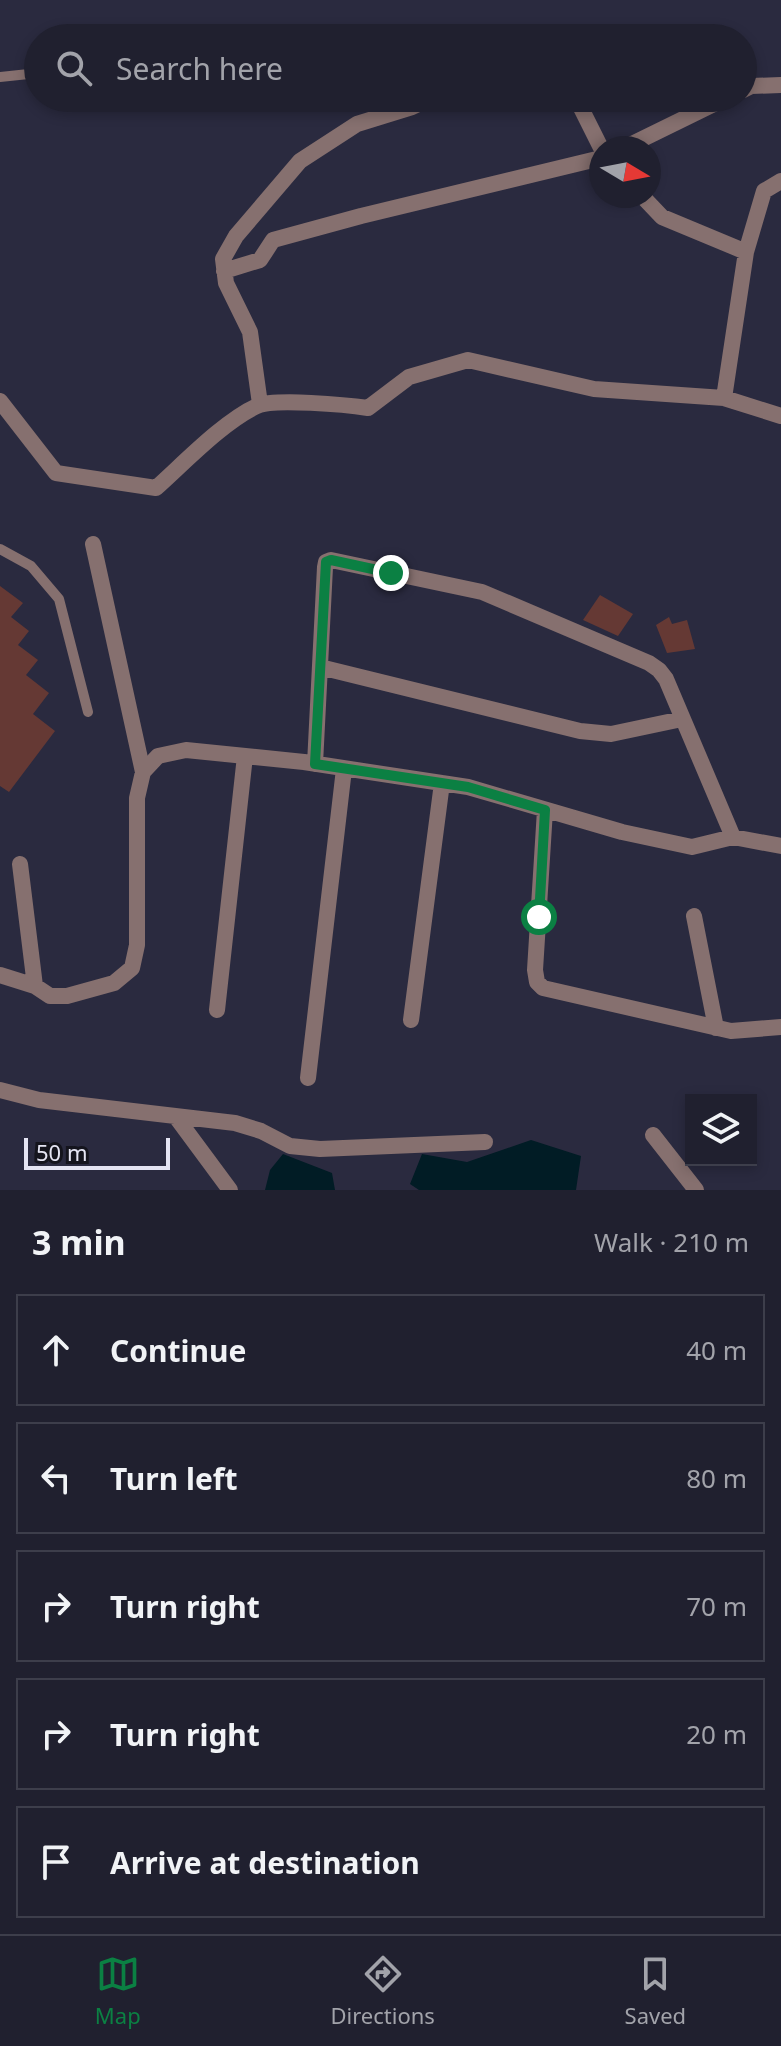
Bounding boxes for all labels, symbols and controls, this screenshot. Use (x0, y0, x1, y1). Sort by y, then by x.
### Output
search box (24, 24, 757, 112)
icon: search (52, 46, 96, 90)
text: Search here (116, 48, 283, 89)
north arrow (589, 136, 661, 208)
route end (373, 555, 409, 591)
route start (521, 899, 557, 935)
map controls (685, 1094, 757, 1166)
button: layers (685, 1094, 757, 1166)
scale bar (24, 1134, 170, 1170)
text: 50 m (36, 1137, 87, 1167)
text: 3 min (32, 1219, 126, 1265)
text: Walk · 210 m (594, 1224, 749, 1260)
icon: ahead (34, 1328, 78, 1372)
text: Continue (110, 1330, 246, 1371)
text: 40 m (686, 1332, 747, 1368)
icon: left (34, 1456, 78, 1500)
text: Turn left (110, 1458, 238, 1499)
text: 80 m (686, 1460, 747, 1496)
icon: right (34, 1584, 78, 1628)
text: Turn right (110, 1586, 260, 1627)
text: 70 m (686, 1588, 747, 1624)
icon: right (34, 1712, 78, 1756)
text: Turn right (110, 1714, 260, 1755)
text: 20 m (686, 1716, 747, 1752)
icon: arrive (34, 1840, 78, 1884)
text: Arrive at destination (110, 1842, 420, 1883)
tab: Map (95, 1952, 141, 2030)
tab: Directions (330, 1952, 435, 2030)
tab: Saved (625, 1952, 686, 2030)

